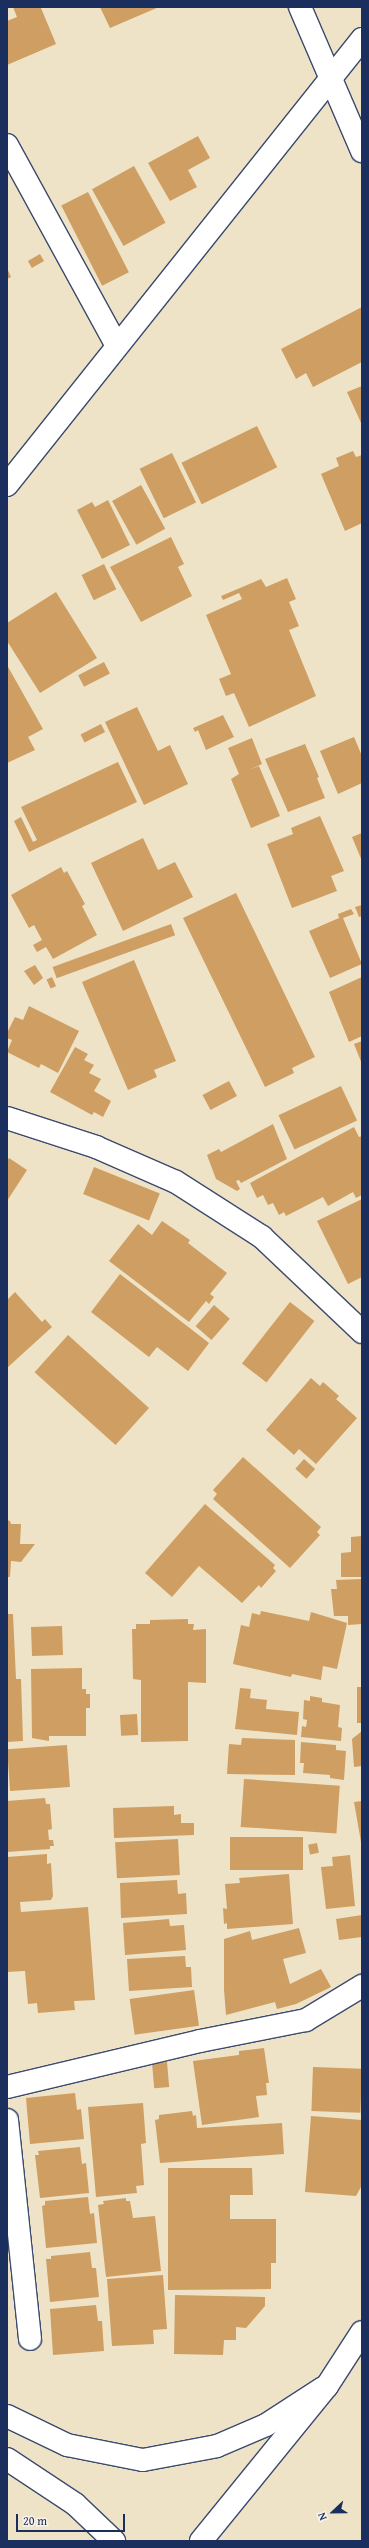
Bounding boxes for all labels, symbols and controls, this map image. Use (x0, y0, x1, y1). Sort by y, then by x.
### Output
north arrow (313, 2492, 353, 2532)
scale bar (18, 2506, 127, 2532)
text: N (313, 2510, 331, 2523)
text: 20 m (23, 2512, 47, 2529)

